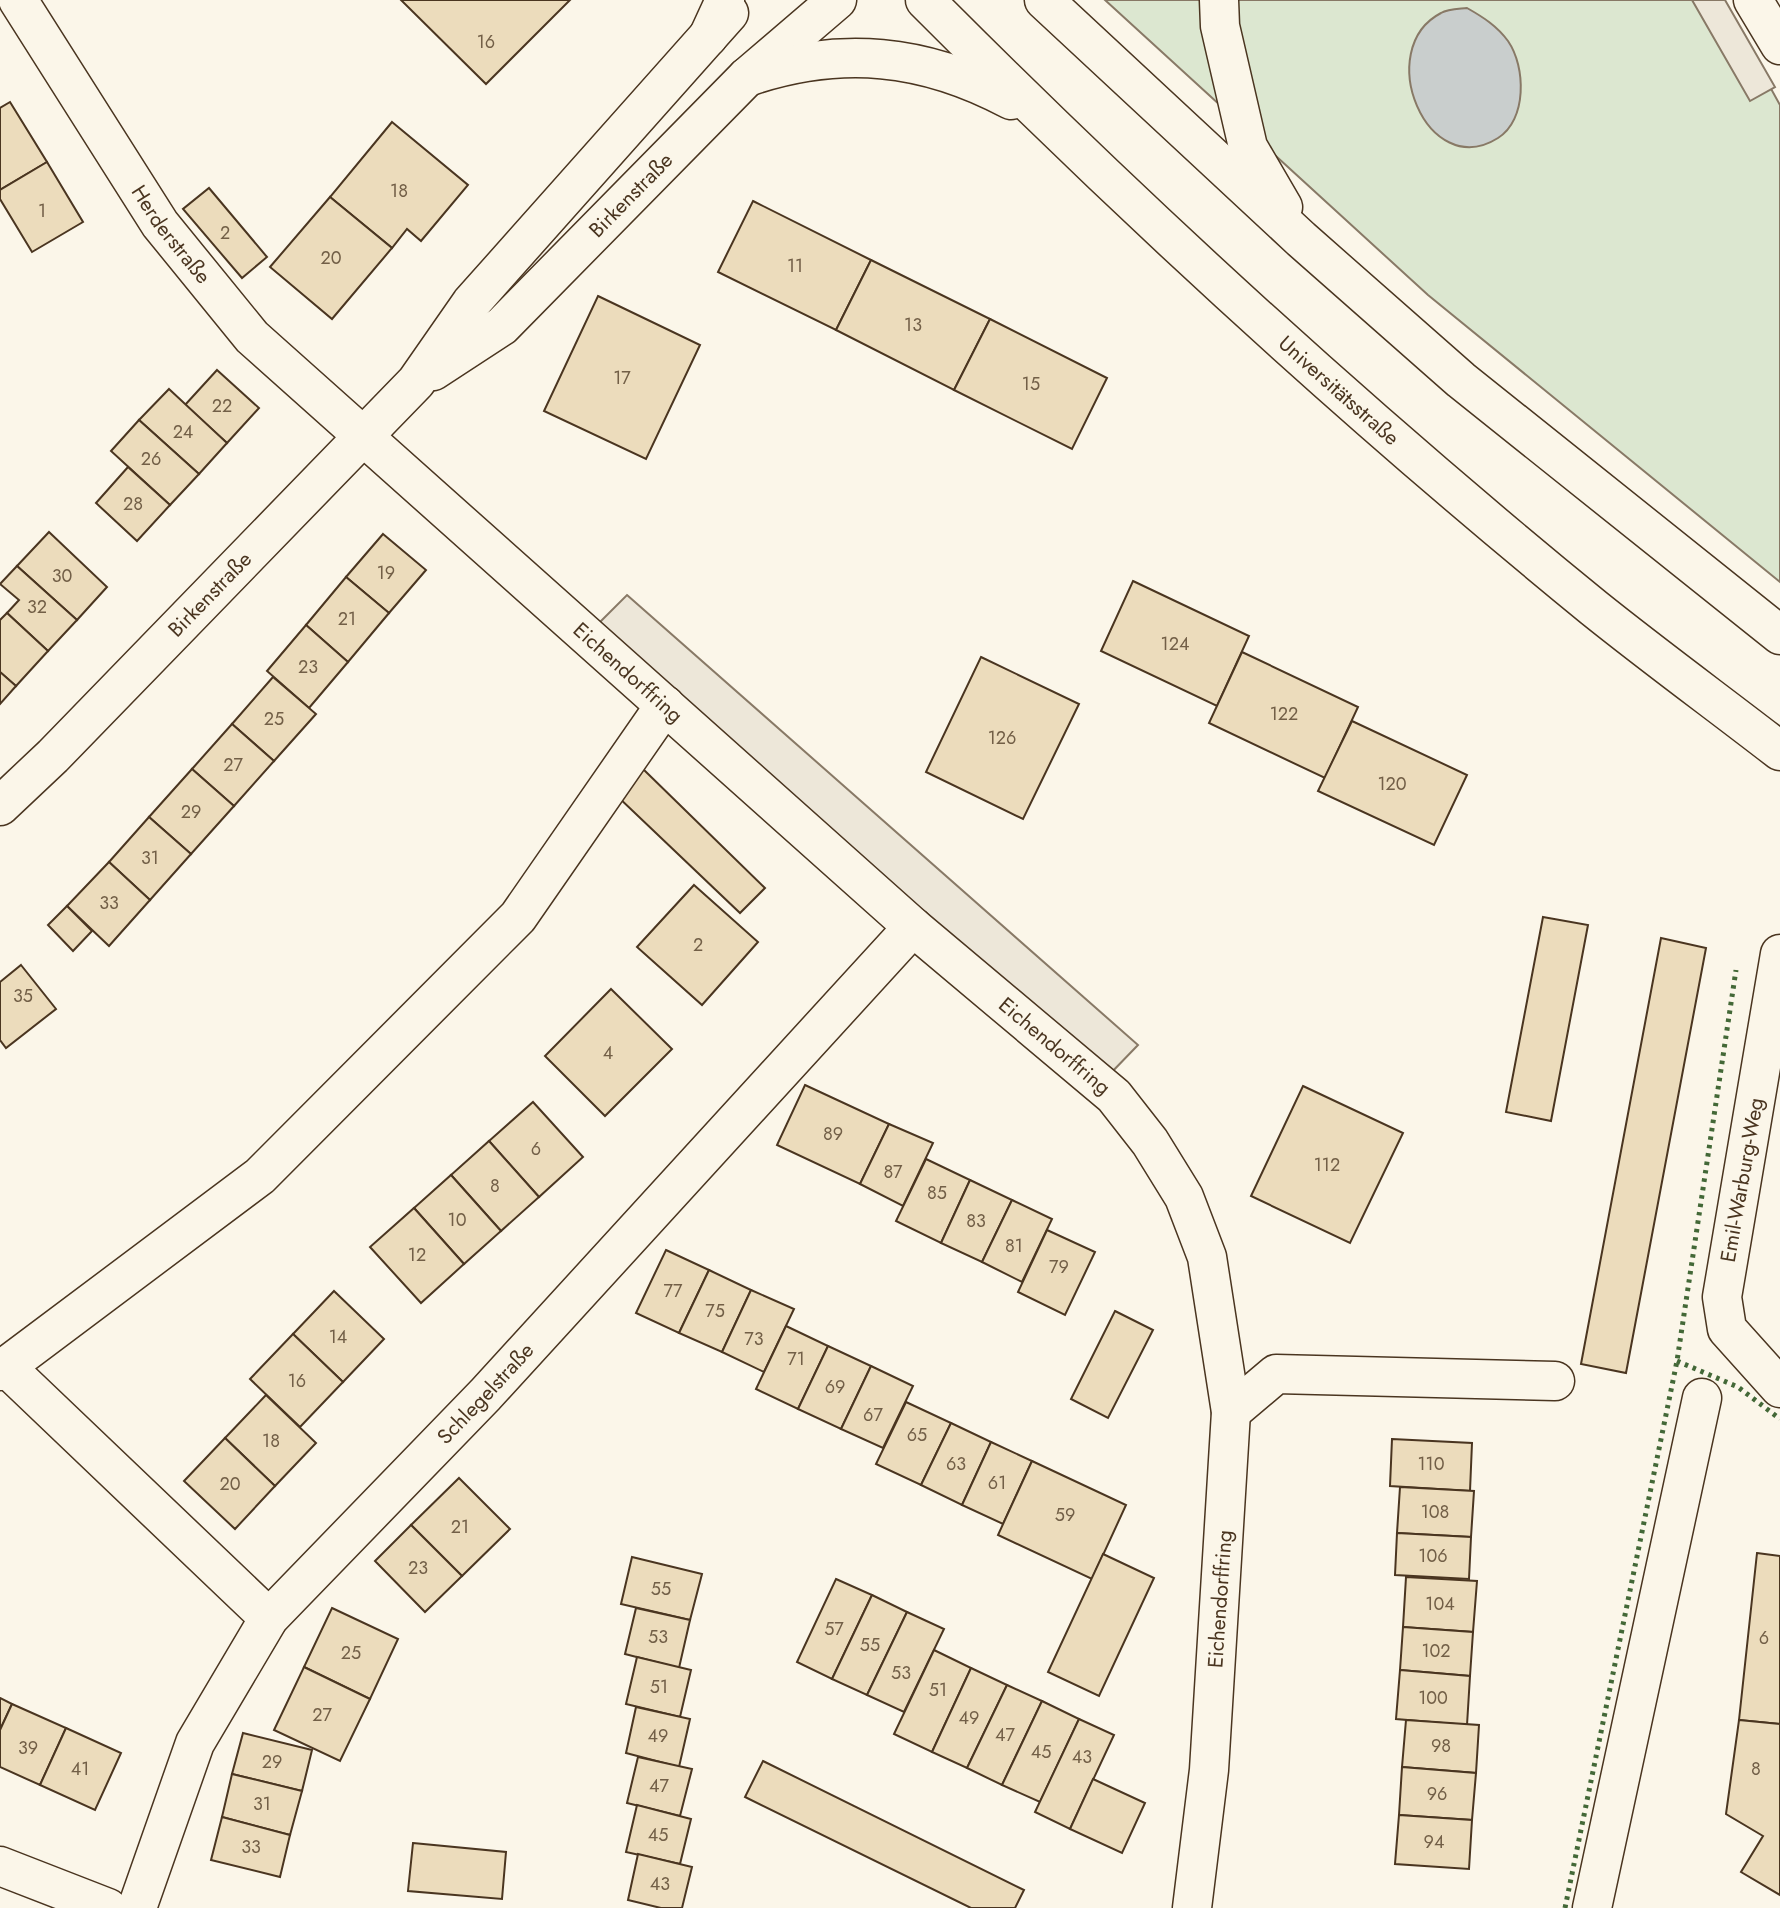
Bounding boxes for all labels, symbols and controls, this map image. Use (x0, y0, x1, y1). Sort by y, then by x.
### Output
house number: 16 (477, 29, 495, 55)
street label: Birkenstraße (582, 146, 680, 244)
house number: 18 (390, 178, 408, 204)
street label: Herderstraße (124, 179, 218, 290)
house number: 1 (38, 198, 46, 224)
house number: 2 (220, 220, 230, 246)
house number: 20 (320, 245, 342, 271)
house number: 11 (787, 253, 803, 279)
house number: 13 (904, 312, 922, 338)
street label: Universitätsstraße (1272, 329, 1406, 453)
house number: 17 (613, 365, 631, 391)
house number: 15 (1022, 371, 1040, 397)
house number: 22 (212, 393, 232, 419)
house number: 24 (173, 419, 193, 445)
house number: 26 (141, 446, 161, 472)
house number: 28 (123, 491, 143, 517)
street label: Birkenstraße (161, 545, 259, 644)
house number: 19 (377, 560, 395, 586)
house number: 30 (52, 563, 73, 589)
house number: 32 (27, 594, 47, 620)
house number: 21 (338, 606, 356, 632)
street label: Eichendorffring (566, 615, 690, 730)
house number: 124 (1161, 631, 1189, 657)
house number: 23 (298, 654, 318, 680)
house number: 122 (1270, 701, 1298, 727)
house number: 25 (264, 706, 284, 732)
house number: 126 (988, 725, 1016, 751)
house number: 27 (223, 752, 243, 778)
house number: 120 (1377, 771, 1407, 797)
house number: 29 (181, 799, 201, 825)
house number: 31 (141, 845, 159, 871)
house number: 33 (99, 890, 119, 916)
house number: 2 (693, 932, 703, 958)
house number: 35 (13, 983, 33, 1009)
street label: Eichendorffring (992, 990, 1117, 1102)
house number: 4 (603, 1040, 613, 1066)
street label: Emil-Warburg-Weg (1713, 1095, 1771, 1265)
house number: 89 (823, 1121, 843, 1147)
house number: 6 (531, 1136, 541, 1162)
house number: 112 (1314, 1152, 1340, 1178)
house number: 87 (883, 1159, 903, 1185)
house number: 8 (490, 1173, 500, 1199)
house number: 85 (927, 1180, 947, 1206)
house number: 10 (448, 1207, 467, 1233)
house number: 83 (966, 1208, 986, 1234)
house number: 81 (1005, 1233, 1023, 1259)
house number: 12 (408, 1242, 426, 1268)
house number: 79 (1049, 1254, 1069, 1280)
house number: 77 (664, 1278, 683, 1304)
house number: 75 (705, 1298, 725, 1324)
house number: 14 (329, 1324, 347, 1350)
house number: 73 (744, 1326, 764, 1352)
street label: Schlegelstraße (430, 1336, 541, 1451)
house number: 71 (787, 1346, 805, 1372)
house number: 16 (288, 1368, 306, 1394)
house number: 69 (825, 1374, 845, 1400)
house number: 67 (863, 1402, 883, 1428)
house number: 65 (907, 1422, 927, 1448)
house number: 18 (262, 1428, 280, 1454)
house number: 63 (946, 1451, 966, 1477)
house number: 110 (1418, 1451, 1445, 1477)
house number: 61 (988, 1470, 1006, 1496)
house number: 20 (219, 1471, 241, 1497)
house number: 108 (1421, 1499, 1449, 1525)
house number: 59 (1055, 1502, 1075, 1528)
house number: 21 (451, 1514, 469, 1540)
street label: Eichendorffring (1200, 1529, 1240, 1669)
house number: 106 (1418, 1543, 1448, 1569)
house number: 23 (408, 1555, 428, 1581)
house number: 55 (651, 1576, 671, 1602)
house number: 104 (1425, 1591, 1455, 1617)
house number: 57 (824, 1616, 844, 1642)
house number: 53 (648, 1624, 668, 1650)
house number: 6 (1759, 1625, 1769, 1651)
house number: 55 (860, 1632, 880, 1658)
house number: 102 (1421, 1638, 1451, 1664)
house number: 25 (341, 1640, 361, 1666)
house number: 53 (891, 1660, 911, 1686)
house number: 51 (650, 1674, 668, 1700)
house number: 51 (929, 1677, 947, 1703)
house number: 100 (1418, 1685, 1448, 1711)
house number: 27 (312, 1702, 332, 1728)
house number: 49 (959, 1705, 979, 1731)
house number: 47 (995, 1722, 1016, 1748)
house number: 49 (648, 1723, 668, 1749)
house number: 98 (1431, 1733, 1451, 1759)
house number: 39 (18, 1735, 38, 1761)
house number: 45 (1031, 1739, 1051, 1765)
house number: 43 (1072, 1744, 1092, 1770)
house number: 29 (262, 1749, 282, 1775)
house number: 41 (71, 1756, 89, 1782)
house number: 8 (1751, 1756, 1761, 1782)
house number: 47 (649, 1773, 670, 1799)
house number: 96 (1427, 1781, 1447, 1807)
house number: 31 (253, 1791, 271, 1817)
house number: 45 (648, 1822, 668, 1848)
house number: 94 (1424, 1829, 1444, 1855)
house number: 33 (241, 1834, 261, 1860)
house number: 43 (650, 1871, 670, 1897)

